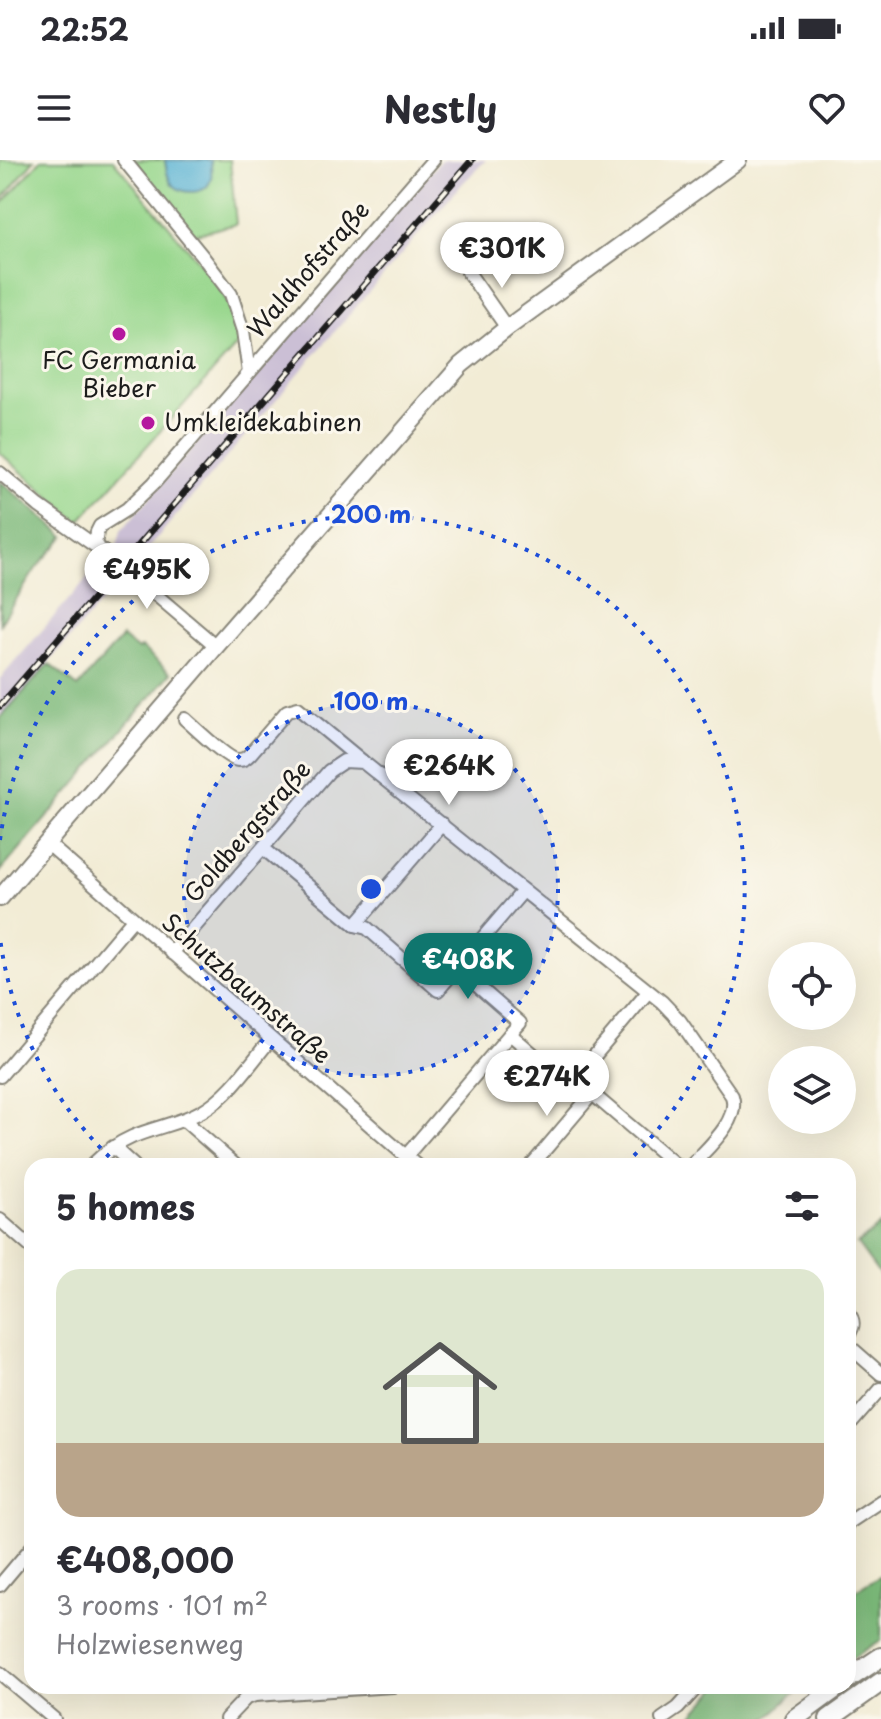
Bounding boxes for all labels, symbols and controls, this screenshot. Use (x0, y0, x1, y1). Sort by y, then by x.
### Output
text: 22:52 (40, 6, 129, 51)
text: Nestly (384, 81, 497, 135)
icon: menu (32, 86, 76, 130)
icon: heart (805, 86, 849, 130)
street label: Waldhofstraße (238, 192, 377, 345)
pin: €301K (446, 222, 558, 290)
text: €301K (458, 228, 546, 267)
marker: FC Germania Bieber (110, 325, 128, 343)
place label: FC Germania Bieber (42, 341, 196, 405)
place label: Umkleidekabinen (164, 403, 362, 439)
marker: Umkleidekabinen (139, 414, 157, 432)
text: 200 m (331, 495, 411, 531)
pin: €495K (91, 543, 203, 611)
text: €495K (102, 549, 192, 588)
text: 100 m (334, 682, 408, 718)
pin: €264K (393, 739, 505, 807)
text: €264K (403, 745, 495, 784)
street label: Goldbergstraße (174, 752, 319, 910)
centre of rings (357, 875, 385, 903)
street label: Schutzbaumstraße (155, 904, 340, 1071)
pin: €408K (412, 933, 524, 1001)
text: €408K (421, 939, 515, 978)
map controls (768, 942, 856, 1134)
button: locate (768, 942, 856, 1030)
button: layers (768, 1046, 856, 1134)
pin: €274K (491, 1050, 603, 1118)
text: €274K (503, 1056, 591, 1095)
text: 5 homes (56, 1180, 195, 1232)
icon: filters (780, 1184, 824, 1228)
icon: home (368, 1321, 512, 1465)
text: €408,000 (56, 1533, 234, 1585)
text: 3 rooms · 101 m² (56, 1585, 268, 1624)
text: Holzwiesenweg (56, 1624, 244, 1663)

